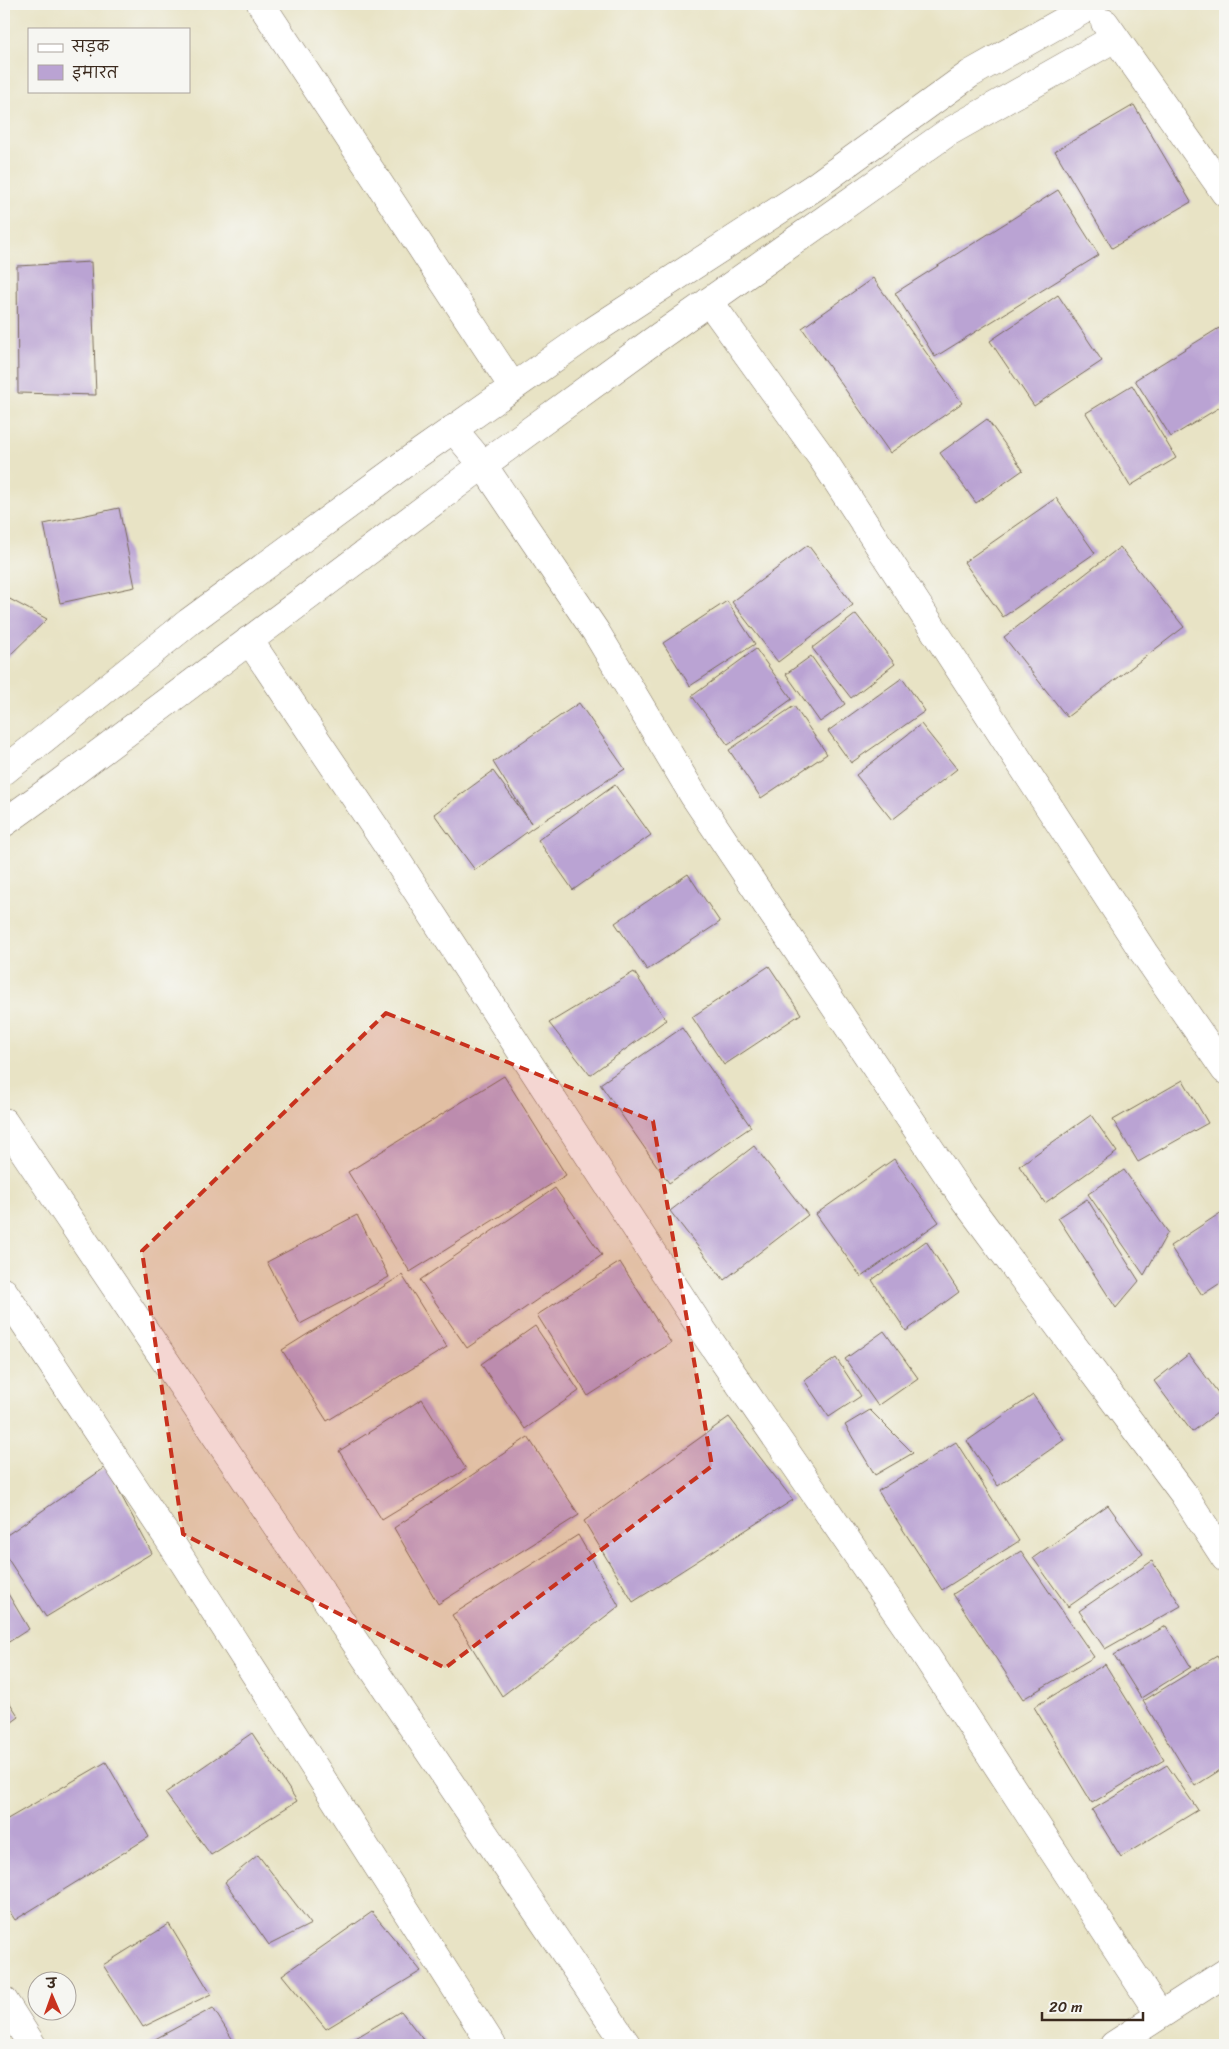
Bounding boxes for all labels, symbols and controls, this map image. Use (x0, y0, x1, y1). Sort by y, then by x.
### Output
legend (28, 28, 190, 92)
text: सड़क (71, 34, 110, 60)
text: इमारत (72, 60, 119, 86)
text: उ (44, 1971, 58, 1996)
north arrow (28, 1972, 78, 2022)
scale bar (1042, 1989, 1143, 2021)
text: 20 m (1049, 1994, 1083, 2020)

